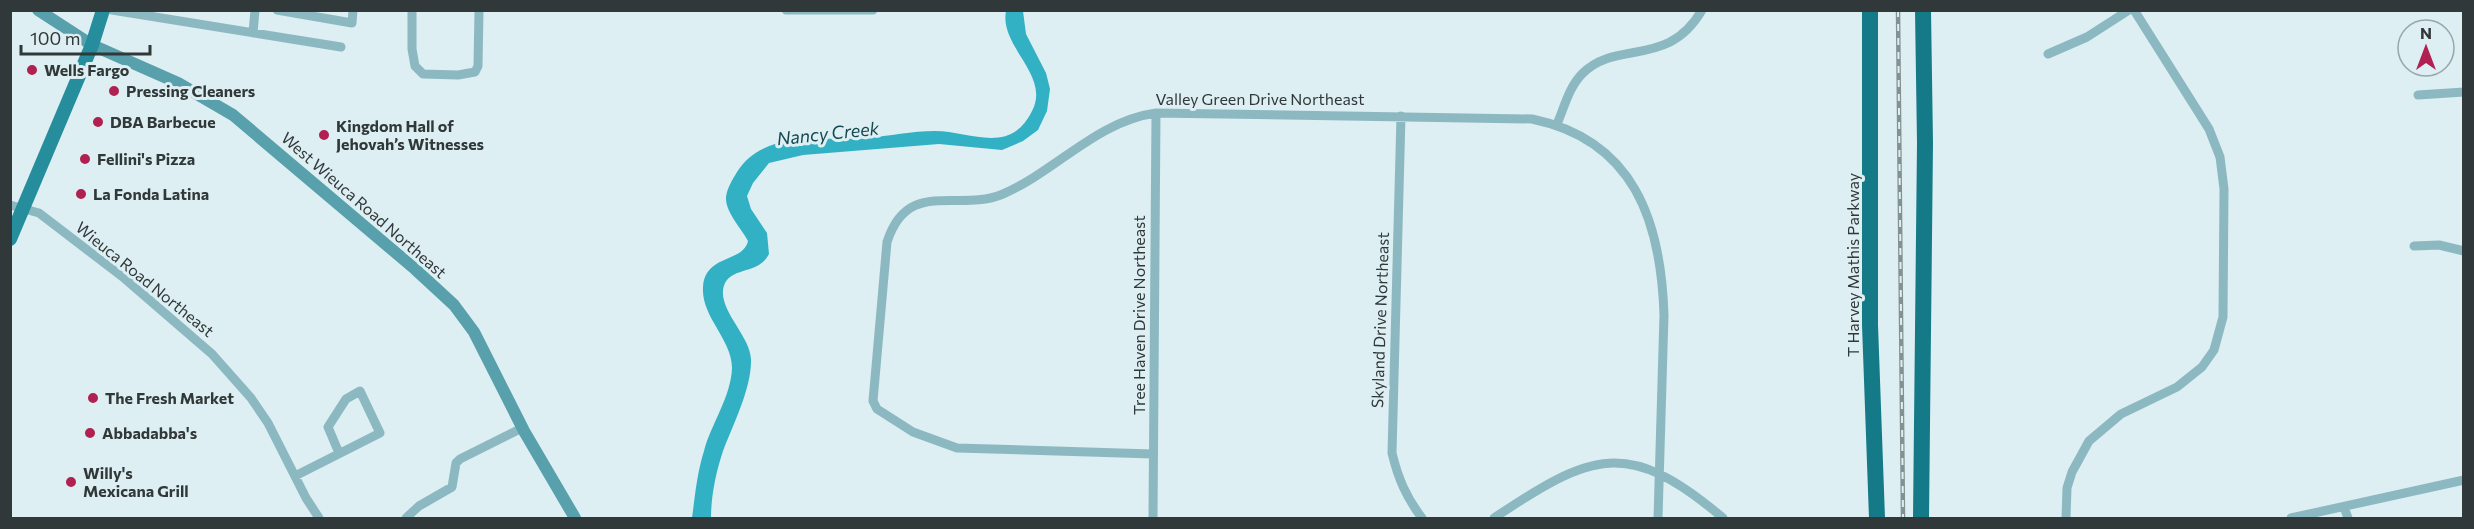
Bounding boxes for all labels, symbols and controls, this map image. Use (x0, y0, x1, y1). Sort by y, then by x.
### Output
scale bar (21, 18, 150, 56)
north arrow (2396, 18, 2456, 78)
text: N (2420, 23, 2432, 42)
text: 100 m (30, 27, 80, 49)
place label: Wells Fargo (44, 60, 130, 79)
marker: Wells Fargo (25, 63, 39, 77)
place label: Pressing Cleaners (126, 81, 255, 100)
marker: Pressing Cleaners (107, 84, 121, 98)
street label: Valley Green Drive Northeast (1155, 89, 1365, 108)
place label: DBA Barbecue (110, 112, 216, 131)
marker: DBA Barbecue (91, 115, 105, 129)
place label: Kingdom Hall of Jehovah’s Witnesses (336, 116, 484, 153)
water label: Nancy Creek (776, 117, 881, 149)
street label: West Wieuca Road Northeast (278, 128, 451, 282)
marker: Kingdom Hall of Jehovah’s Witnesses (317, 128, 331, 142)
place label: Fellini's Pizza (97, 149, 195, 168)
marker: Fellini's Pizza (78, 152, 92, 166)
street label: T Harvey Mathis Parkway (1843, 173, 1862, 357)
place label: La Fonda Latina (93, 184, 209, 203)
marker: La Fonda Latina (74, 187, 88, 201)
street label: Tree Haven Drive Northeast (1129, 215, 1148, 415)
street label: Wieuca Road Northeast (73, 217, 218, 340)
street label: Skyland Drive Northeast (1367, 231, 1392, 408)
place label: The Fresh Market (105, 388, 234, 407)
marker: The Fresh Market (86, 391, 100, 405)
place label: Abbadabba's (102, 423, 197, 442)
marker: Abbadabba's (83, 426, 97, 440)
place label: Willy's Mexicana Grill (83, 463, 189, 500)
marker: Willy's Mexicana Grill (64, 475, 78, 489)

